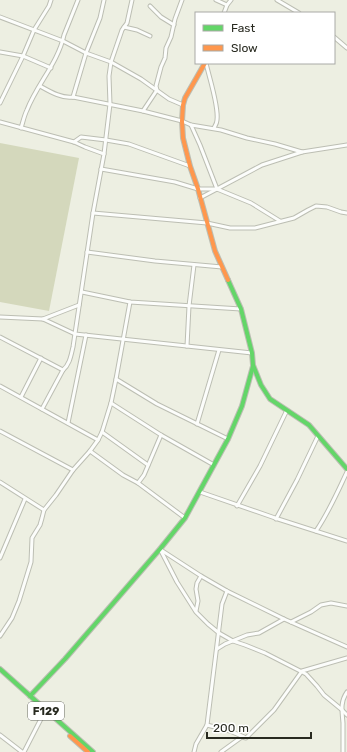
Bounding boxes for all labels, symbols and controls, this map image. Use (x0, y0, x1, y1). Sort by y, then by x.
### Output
legend (195, 12, 335, 64)
text: Fast (231, 21, 255, 35)
text: Slow (231, 41, 258, 55)
road number: F129 (28, 702, 64, 720)
scale bar (207, 714, 311, 740)
text: 200 m (213, 721, 249, 735)

